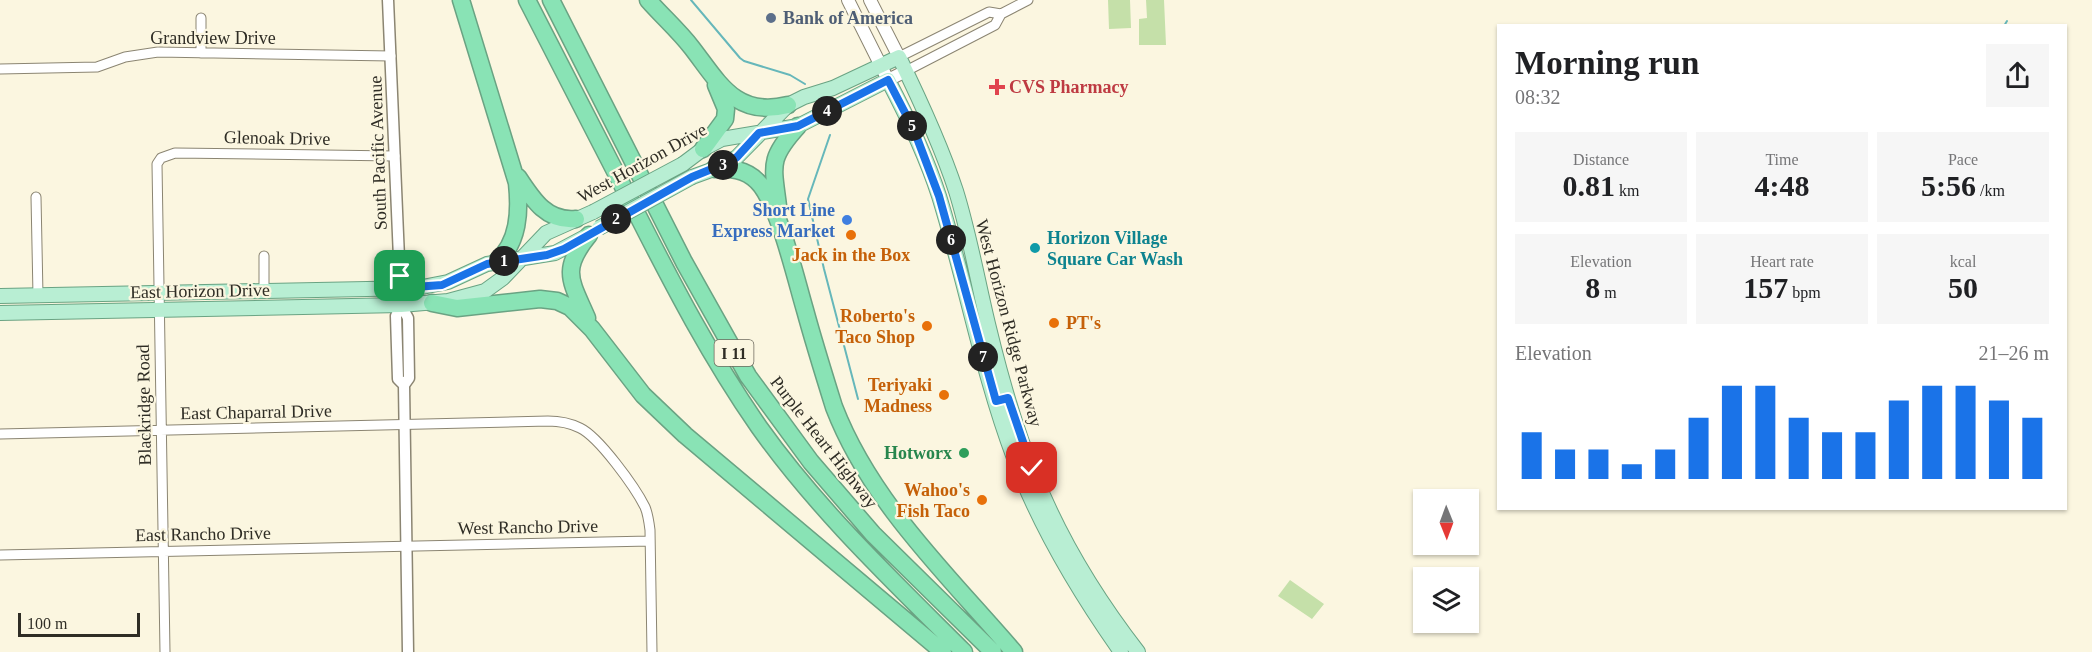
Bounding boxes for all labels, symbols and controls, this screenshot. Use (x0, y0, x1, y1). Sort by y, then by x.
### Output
place label: Bank of America (783, 8, 913, 28)
marker: Bank of America (764, 11, 778, 25)
street label: Grandview Drive (150, 28, 276, 48)
button: share (1986, 44, 2049, 107)
text: Morning run (1515, 45, 1699, 81)
street label: South Pacific Avenue (365, 75, 391, 231)
place label: CVS Pharmacy (1009, 77, 1129, 97)
marker: CVS Pharmacy (990, 80, 1004, 94)
text: 08:32 (1515, 86, 1561, 108)
pin: 4 (812, 96, 842, 126)
text: 4 (823, 102, 831, 119)
pin: 5 (897, 111, 927, 141)
text: 5 (908, 117, 916, 134)
street label: West Horizon Drive (574, 119, 710, 207)
street label: Glenoak Drive (224, 127, 330, 149)
pin: 3 (708, 150, 738, 180)
text: Distance (1573, 151, 1629, 168)
text: Time (1765, 151, 1799, 168)
text: Pace (1948, 151, 1978, 168)
text: 3 (719, 156, 727, 173)
text: 0.81 (1563, 169, 1615, 202)
text: 4:48 (1755, 169, 1810, 202)
text: 5:56 (1921, 169, 1976, 202)
text: km (1615, 182, 1639, 199)
text: /km (1976, 182, 2005, 199)
place label: Short Line Express Market (712, 200, 835, 241)
pin: 2 (601, 204, 631, 234)
text: 2 (612, 210, 620, 227)
marker: Short Line Express Market (840, 213, 854, 227)
street label: West Horizon Ridge Parkway (972, 217, 1046, 429)
pin: 6 (936, 225, 966, 255)
marker: Jack in the Box (844, 228, 858, 242)
place label: Horizon Village Square Car Wash (1047, 228, 1183, 269)
text: 6 (947, 231, 955, 248)
marker: Horizon Village Square Car Wash (1028, 241, 1042, 255)
place label: Jack in the Box (792, 245, 910, 265)
pin: 1 (489, 246, 519, 276)
pin (374, 250, 425, 301)
text: 1 (500, 252, 508, 269)
text: Elevation (1570, 253, 1632, 270)
text: Heart rate (1750, 253, 1814, 270)
text: kcal (1950, 253, 1976, 270)
icon: arrive (383, 259, 416, 292)
text: 8 (1585, 271, 1600, 304)
text: 157 (1743, 271, 1788, 304)
text: 50 (1948, 271, 1978, 304)
street label: East Horizon Drive (130, 280, 270, 302)
text: m (1600, 284, 1617, 301)
text: bpm (1788, 284, 1821, 301)
place label: Roberto's Taco Shop (835, 306, 915, 347)
place label: PT's (1066, 313, 1101, 333)
marker: PT's (1047, 316, 1061, 330)
marker: Roberto's Taco Shop (920, 319, 934, 333)
road number: I 11 (714, 340, 754, 366)
pin: 7 (968, 342, 998, 372)
text: Elevation (1515, 342, 1592, 364)
text: 21–26 m (1978, 342, 2049, 364)
street label: Blackridge Road (133, 344, 155, 466)
text: 7 (979, 348, 987, 365)
street label: Purple Heart Highway (766, 372, 882, 512)
place label: Teriyaki Madness (864, 375, 932, 416)
marker: Teriyaki Madness (937, 388, 951, 402)
street label: East Chaparral Drive (180, 401, 332, 423)
pin (1006, 442, 1057, 493)
place label: Hotworx (884, 443, 952, 463)
marker: Hotworx (957, 446, 971, 460)
icon: check (1015, 451, 1048, 484)
place label: Wahoo's Fish Taco (896, 480, 970, 521)
north arrow (1413, 489, 1479, 555)
map controls (1413, 489, 1479, 633)
marker: Wahoo's Fish Taco (975, 493, 989, 507)
street label: West Rancho Drive (458, 516, 598, 538)
street label: East Rancho Drive (135, 523, 271, 545)
button: layers (1413, 567, 1479, 633)
scale bar (18, 610, 140, 638)
text: 100 m (27, 615, 67, 632)

